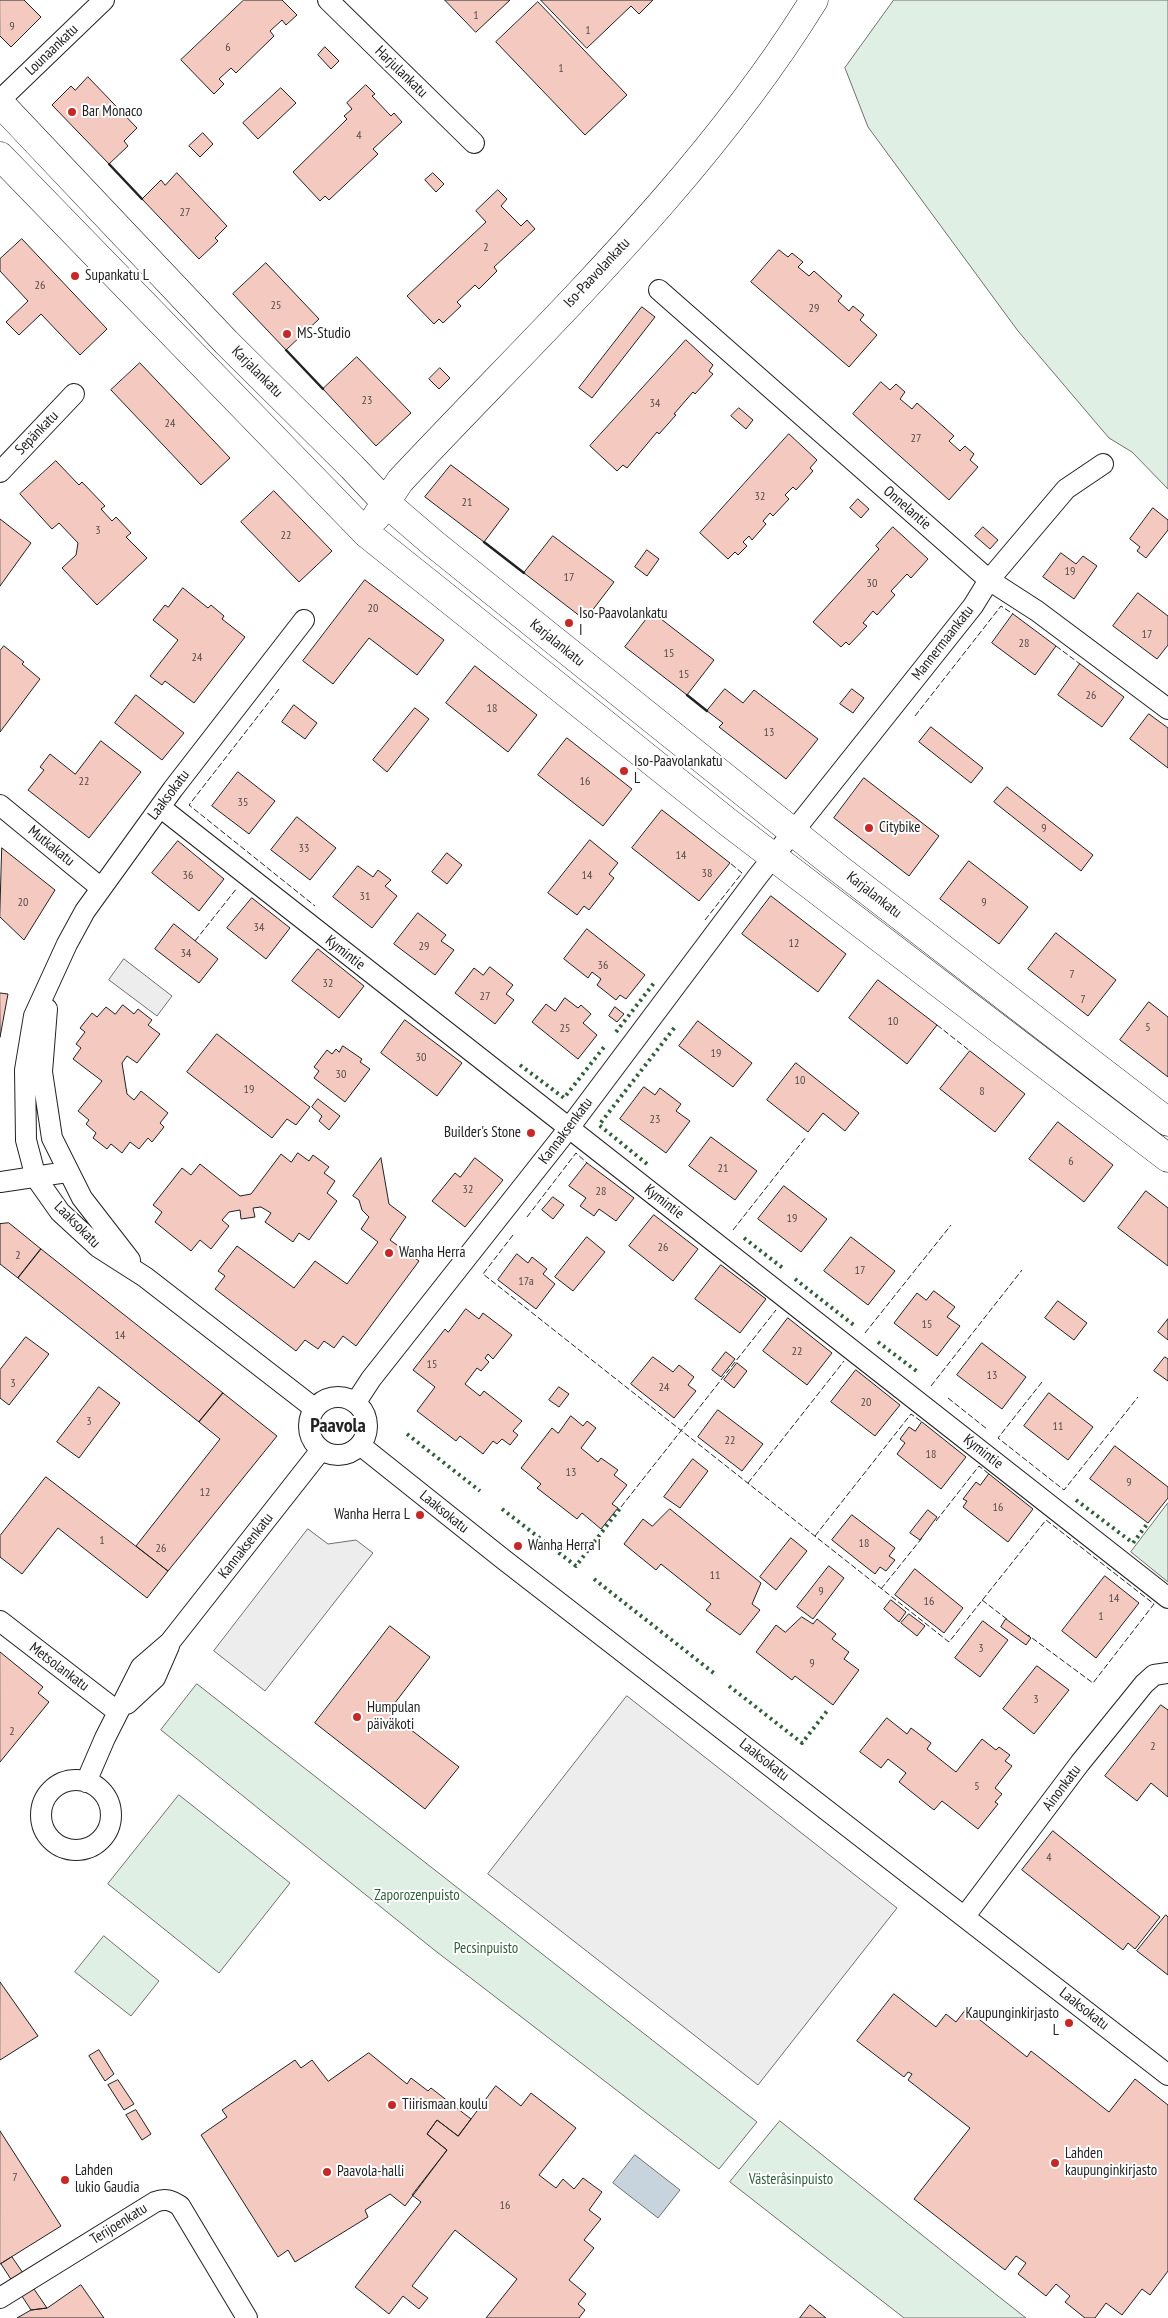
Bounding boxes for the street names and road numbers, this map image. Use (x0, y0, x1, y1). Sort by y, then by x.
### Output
street label: Lounaankatu (22, 21, 82, 79)
street label: Harjulankatu (371, 42, 431, 102)
street label: Iso-Paavolankatu (560, 234, 634, 312)
street label: Karjalankatu (228, 343, 286, 401)
street label: Sepänkatu (12, 407, 62, 459)
street label: Onnelantie (879, 482, 935, 534)
street label: Mannermaankatu (908, 602, 978, 684)
street label: Karjalankatu (526, 616, 588, 670)
street label: Laaksokatu (144, 766, 194, 824)
street label: Mutkakatu (24, 822, 78, 870)
street label: Karjalankatu (843, 868, 905, 922)
street label: Kymintie (322, 932, 368, 974)
street label: Kannaksenkatu (535, 1094, 597, 1168)
street label: Kymintie (641, 1181, 687, 1223)
street label: Laaksokatu (50, 1198, 104, 1252)
street label: Kymintie (960, 1431, 1006, 1473)
street label: Laaksokatu (416, 1487, 472, 1537)
street label: Kannaksenkatu (215, 1510, 277, 1582)
street label: Metsolankatu (26, 1639, 92, 1695)
street label: Laaksokatu (736, 1735, 792, 1785)
street label: Ainonkatu (1039, 1762, 1085, 1814)
street label: Laaksokatu (1056, 1984, 1112, 2034)
street label: Terijoenkatu (87, 2200, 151, 2248)

